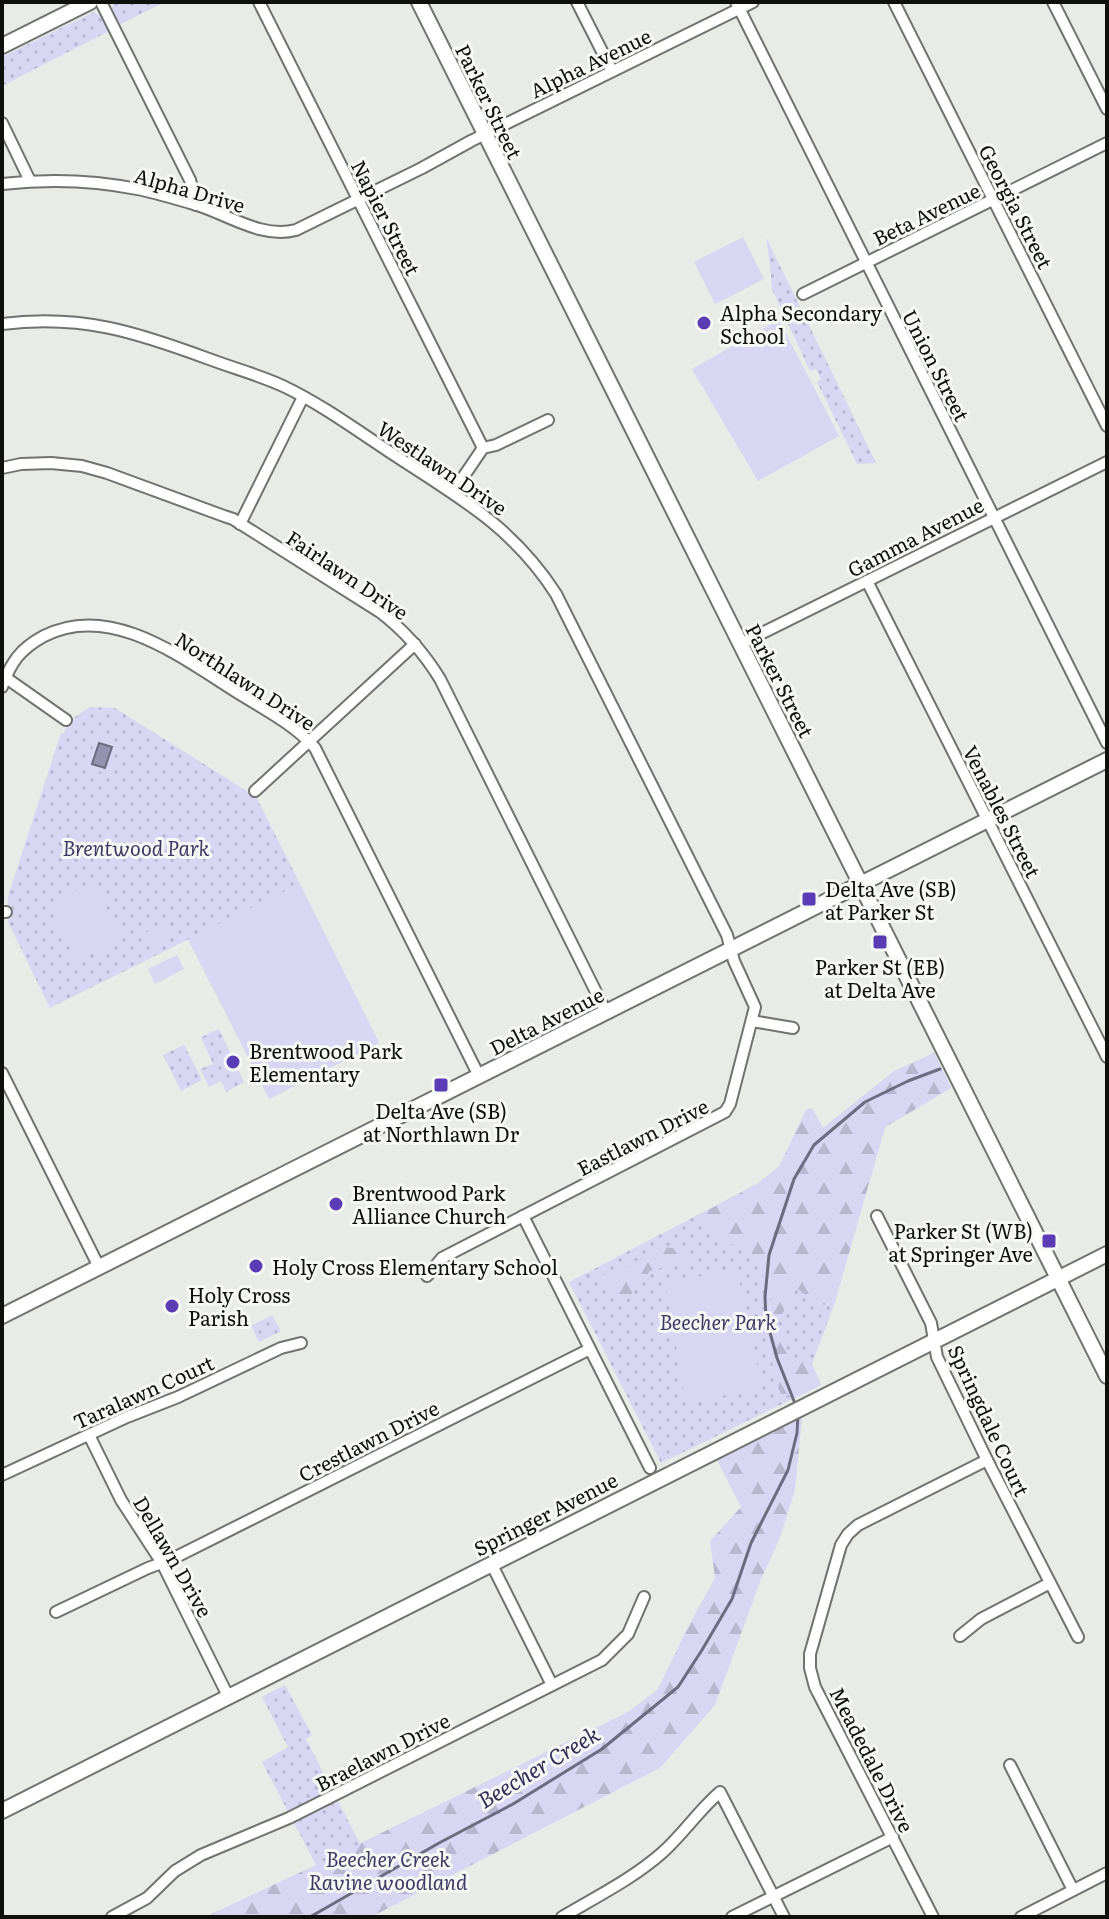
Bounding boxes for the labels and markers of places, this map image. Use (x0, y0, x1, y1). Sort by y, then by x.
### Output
place label: Alpha Secondary School (720, 297, 882, 350)
marker: Alpha Secondary School (695, 314, 713, 332)
place label: Delta Ave (SB) at Parker St (825, 873, 957, 926)
marker: Delta Ave (SB) at Parker St (800, 890, 818, 908)
marker: Parker St (EB) at Delta Ave (871, 933, 889, 951)
place label: Parker St (EB) at Delta Ave (815, 951, 945, 1004)
place label: Brentwood Park Elementary (249, 1035, 403, 1088)
marker: Brentwood Park Elementary (224, 1053, 242, 1071)
marker: Delta Ave (SB) at Northlawn Dr (432, 1076, 450, 1094)
place label: Delta Ave (SB) at Northlawn Dr (363, 1095, 520, 1148)
place label: Brentwood Park Alliance Church (352, 1177, 506, 1230)
marker: Brentwood Park Alliance Church (327, 1195, 345, 1213)
place label: Parker St (WB) at Springer Ave (888, 1215, 1033, 1268)
marker: Parker St (WB) at Springer Ave (1040, 1232, 1058, 1250)
place label: Holy Cross Elementary School (272, 1251, 558, 1281)
marker: Holy Cross Elementary School (247, 1257, 265, 1275)
place label: Holy Cross Parish (188, 1279, 290, 1332)
marker: Holy Cross Parish (163, 1297, 181, 1315)

